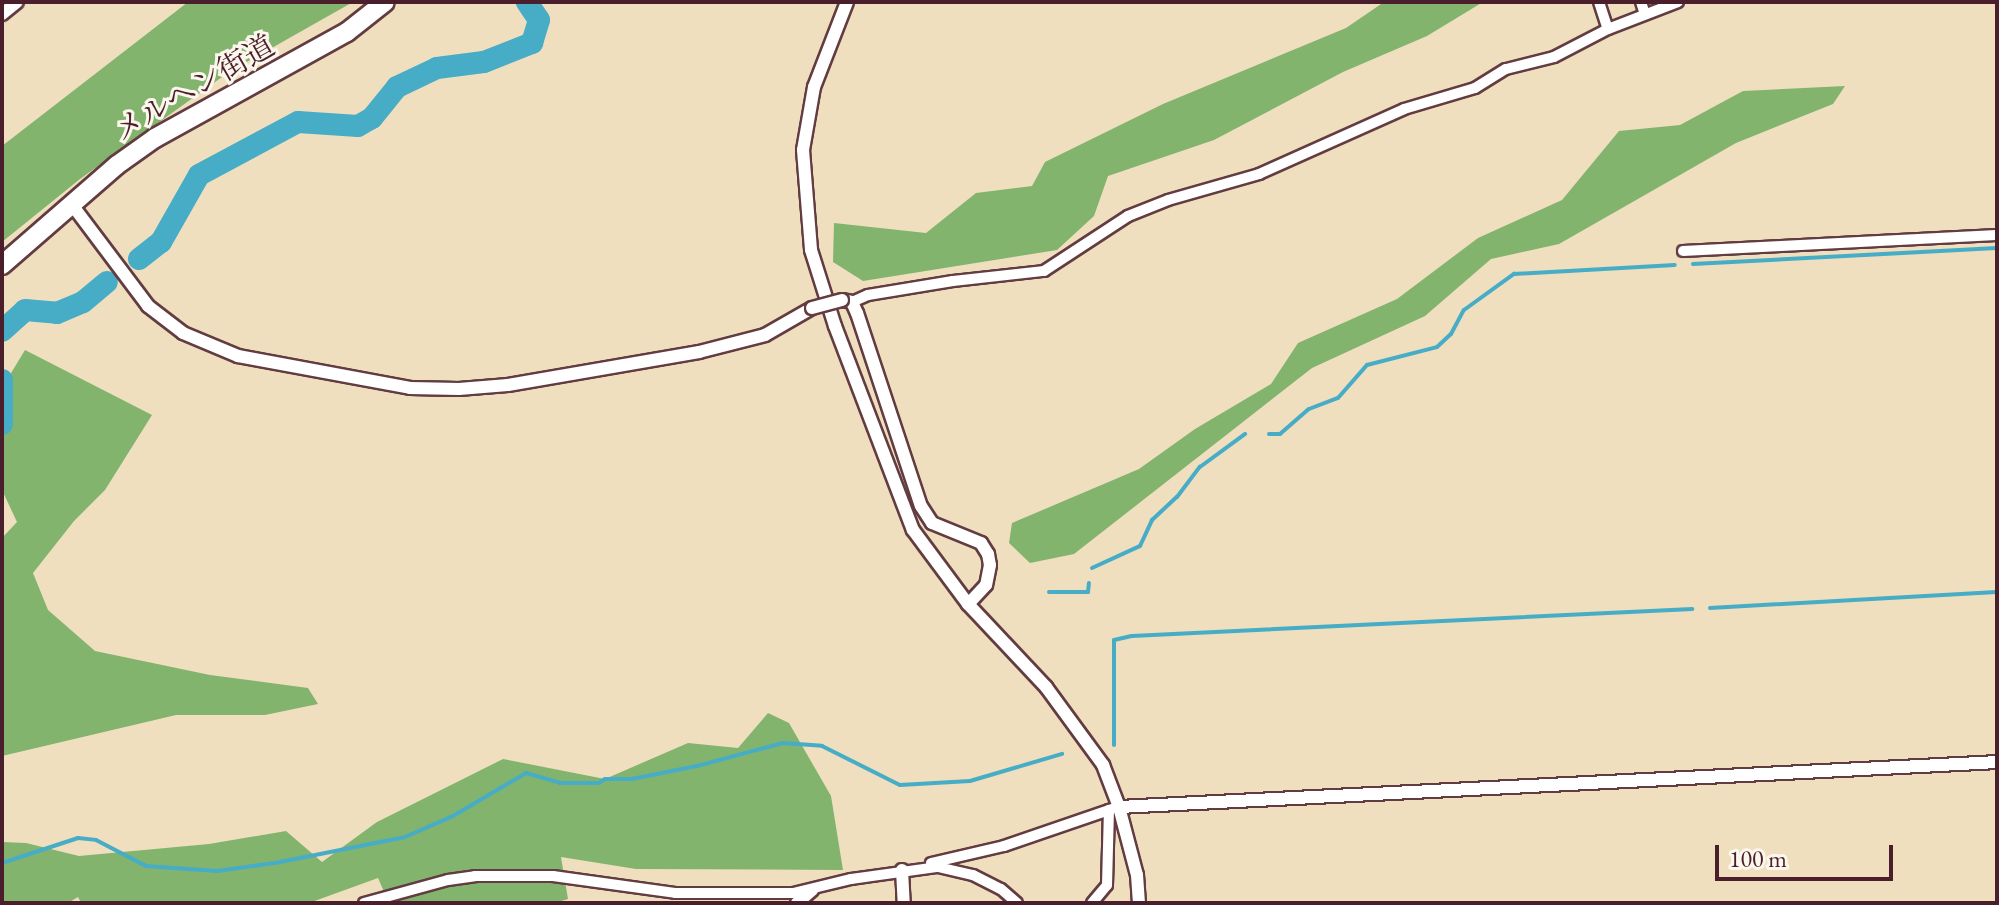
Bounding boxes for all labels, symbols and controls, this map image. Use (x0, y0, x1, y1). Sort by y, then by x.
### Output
street label: メルヘン街道 (107, 27, 281, 149)
scale bar (1719, 829, 1897, 879)
text: 100 m (1729, 843, 1787, 874)

